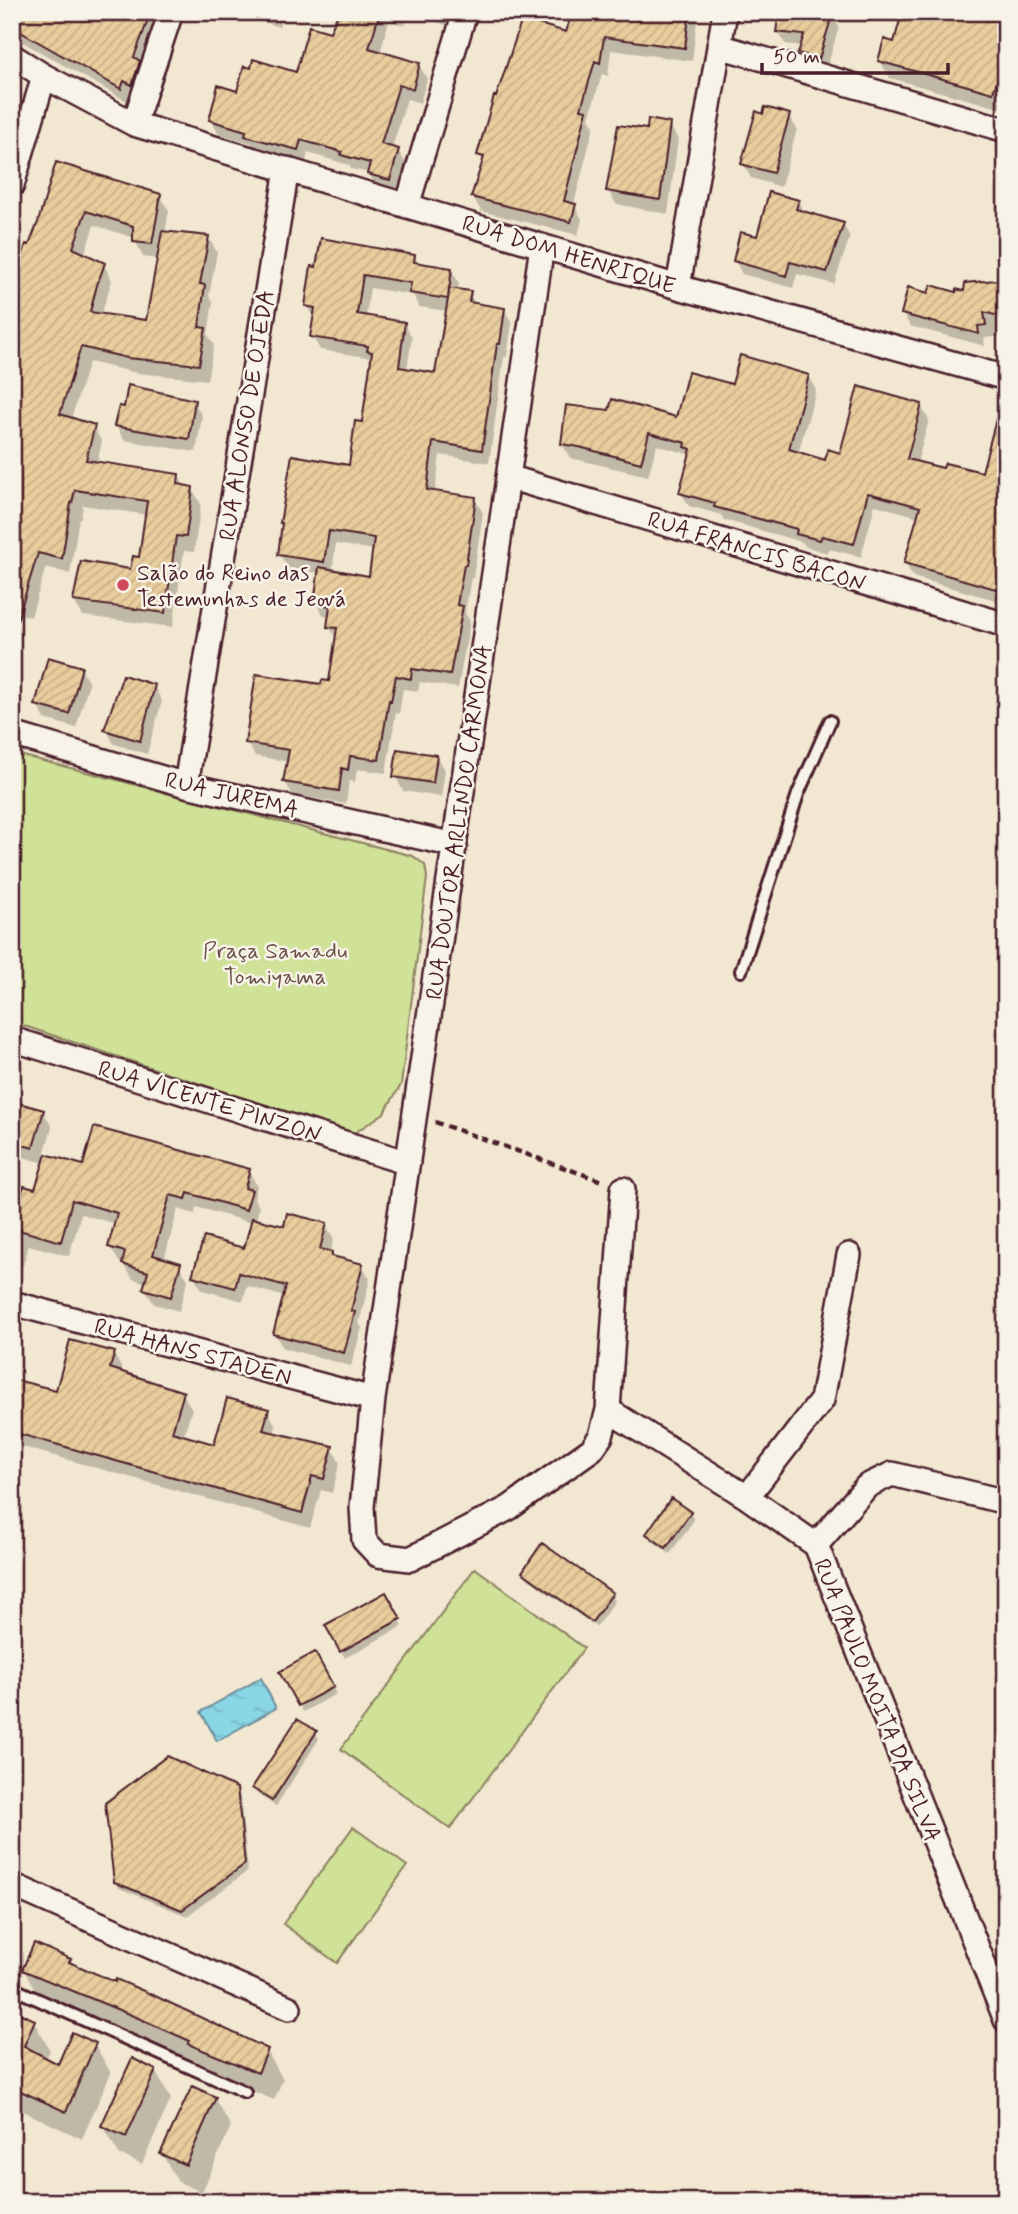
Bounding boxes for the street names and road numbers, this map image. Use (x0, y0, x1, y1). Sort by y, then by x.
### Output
street label: RUA DOM HENRIQUE (458, 209, 679, 303)
street label: RUA ALONSO DE OJEDA (213, 288, 283, 543)
street label: RUA FRANCIS BACON (644, 505, 869, 600)
street label: RUA DOUTOR ARLINDO CARMONA (420, 643, 500, 1002)
street label: RUA JUREMA (162, 766, 301, 826)
street label: RUA VICENTE PINZON (94, 1055, 325, 1151)
street label: RUA HANS STADEN (91, 1312, 294, 1394)
street label: RUA PAULO MOITA DA SILVA (805, 1555, 947, 1847)

